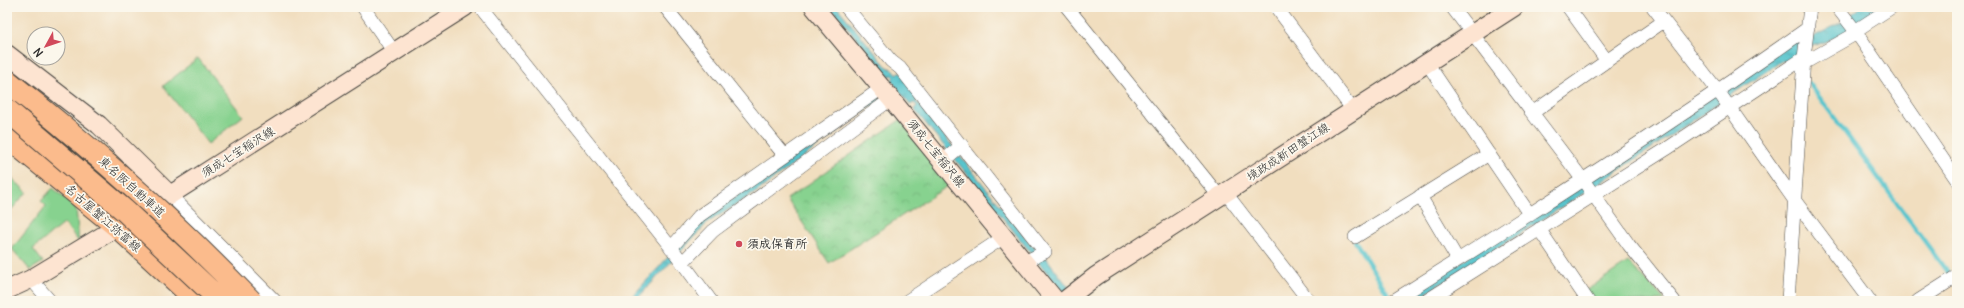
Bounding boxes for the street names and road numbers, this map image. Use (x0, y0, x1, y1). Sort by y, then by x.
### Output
street label: 須成七宝稲沢線 (904, 115, 969, 190)
street label: 境政成新田蟹江線 (1243, 119, 1332, 184)
street label: 須成七宝稲沢線 (198, 123, 277, 180)
street label: 東名阪自動車道 (96, 153, 169, 220)
street label: 名古屋蟹江弥富線 (62, 180, 144, 255)

